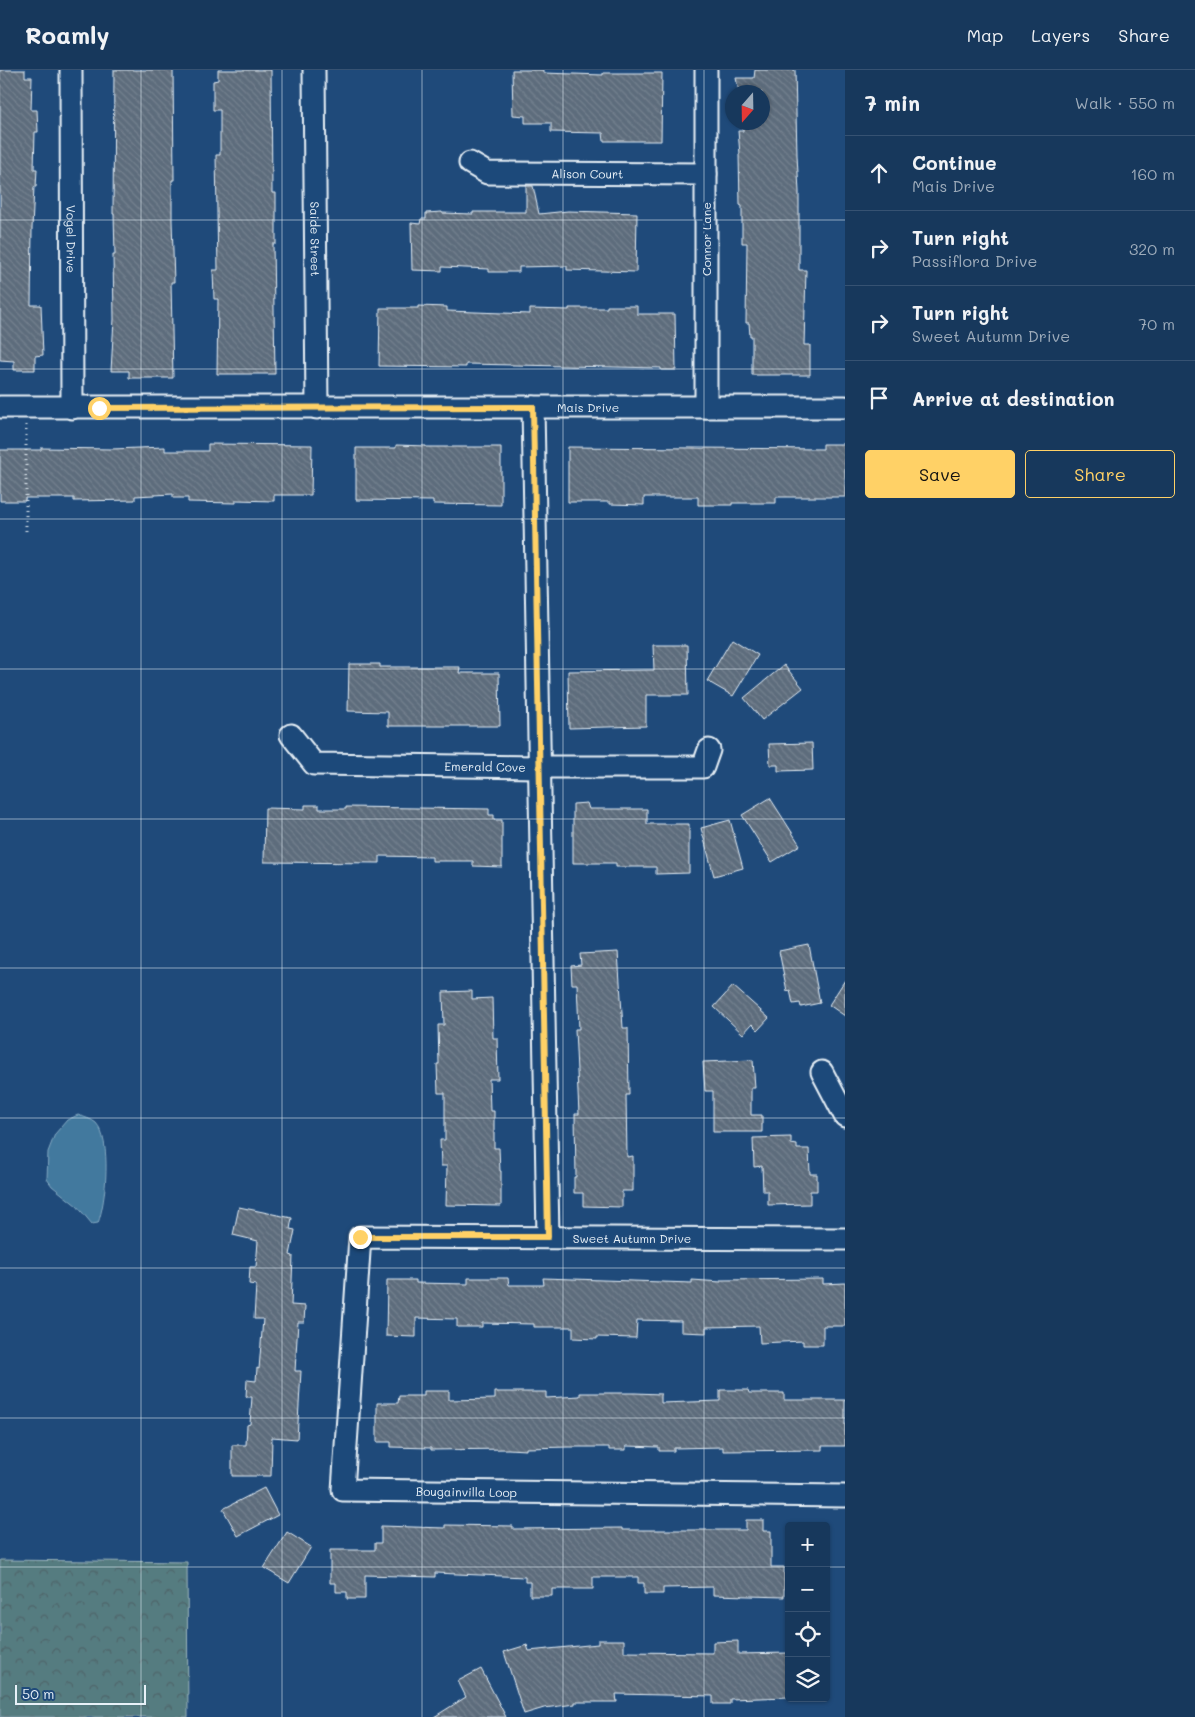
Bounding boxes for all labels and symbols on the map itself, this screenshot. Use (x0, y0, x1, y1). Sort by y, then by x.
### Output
north arrow (725, 85, 770, 130)
street label: Alison Court (551, 165, 623, 182)
street label: Saide Street (307, 201, 324, 277)
street label: Connor Lane (698, 202, 714, 276)
street label: Vogel Drive (63, 205, 80, 273)
route start (88, 397, 111, 420)
street label: Mais Drive (557, 399, 619, 415)
street label: Emerald Cove (444, 758, 526, 775)
route end (349, 1226, 372, 1249)
street label: Sweet Autumn Drive (573, 1230, 691, 1246)
street label: Bougainvilla Loop (416, 1483, 517, 1500)
scale bar (15, 1682, 146, 1705)

